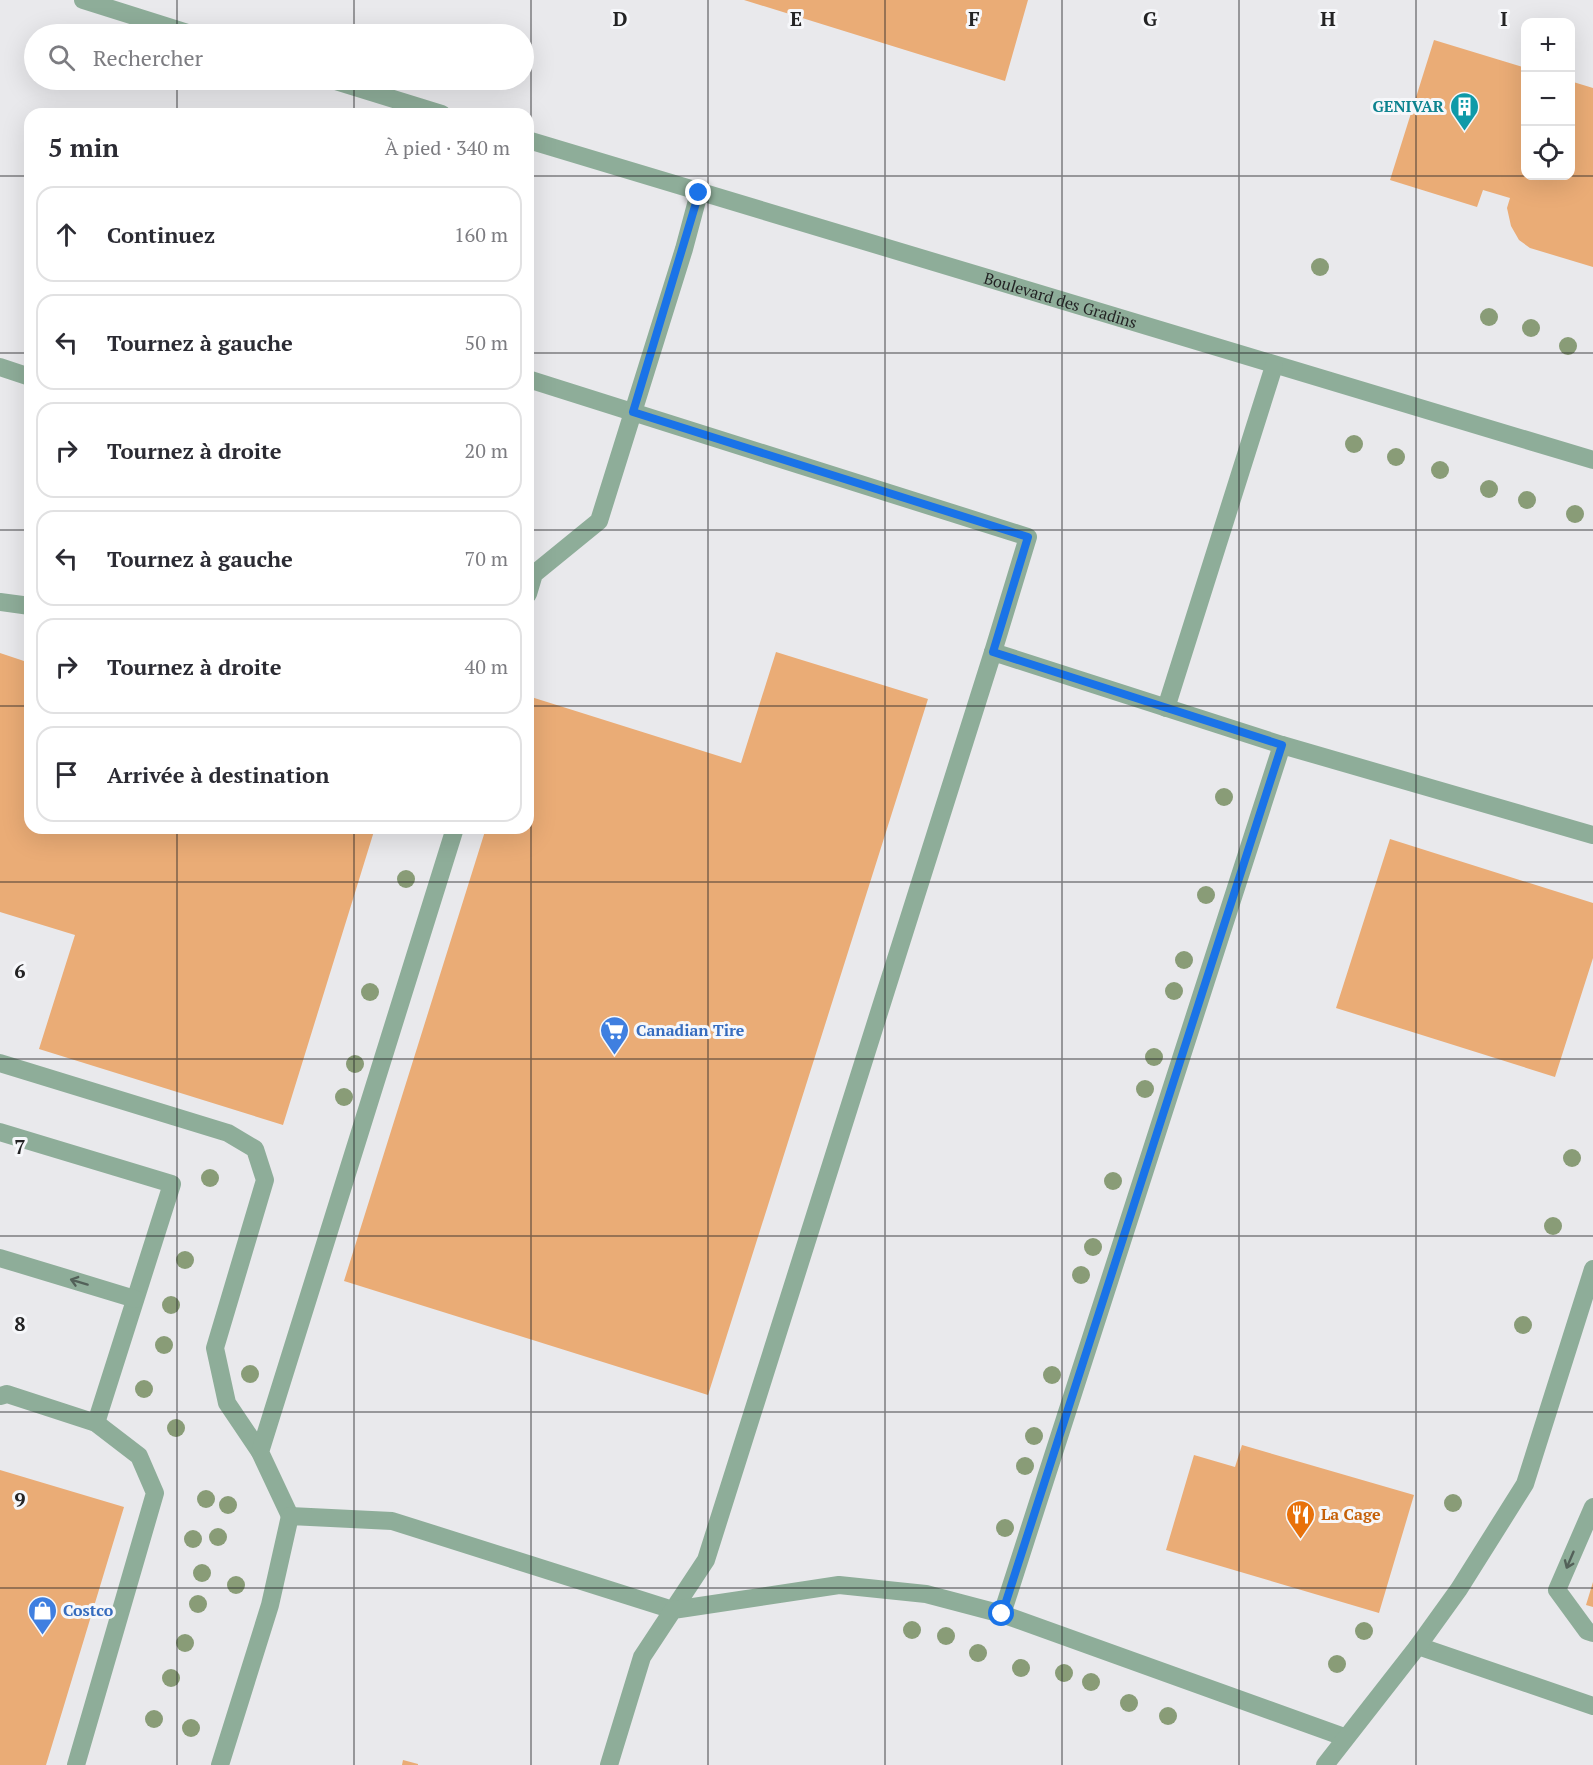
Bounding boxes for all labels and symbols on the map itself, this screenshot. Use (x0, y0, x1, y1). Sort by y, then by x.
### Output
text: D (613, 5, 627, 32)
text: E (790, 5, 802, 32)
text: F (968, 5, 980, 32)
text: G (1143, 5, 1157, 32)
text: H (1320, 5, 1336, 32)
text: I (1500, 5, 1508, 32)
building icon: GENIVAR (1449, 90, 1481, 132)
place label: GENIVAR (1372, 95, 1444, 117)
route end (685, 179, 711, 205)
street label: Boulevard des Gradins (981, 267, 1140, 333)
text: 6 (14, 957, 26, 984)
supermarket icon: Canadian Tire (599, 1014, 631, 1056)
place label: Canadian Tire (636, 1019, 745, 1041)
text: 7 (14, 1133, 26, 1160)
one-way arrow (70, 1276, 89, 1287)
text: 8 (14, 1310, 26, 1337)
text: 9 (14, 1486, 26, 1513)
restaurant icon: La Cage (1284, 1498, 1316, 1540)
place label: La Cage (1321, 1503, 1381, 1525)
one-way arrow (1564, 1551, 1575, 1569)
shop icon: Costco (26, 1594, 58, 1636)
place label: Costco (63, 1599, 114, 1621)
route start (988, 1600, 1014, 1626)

